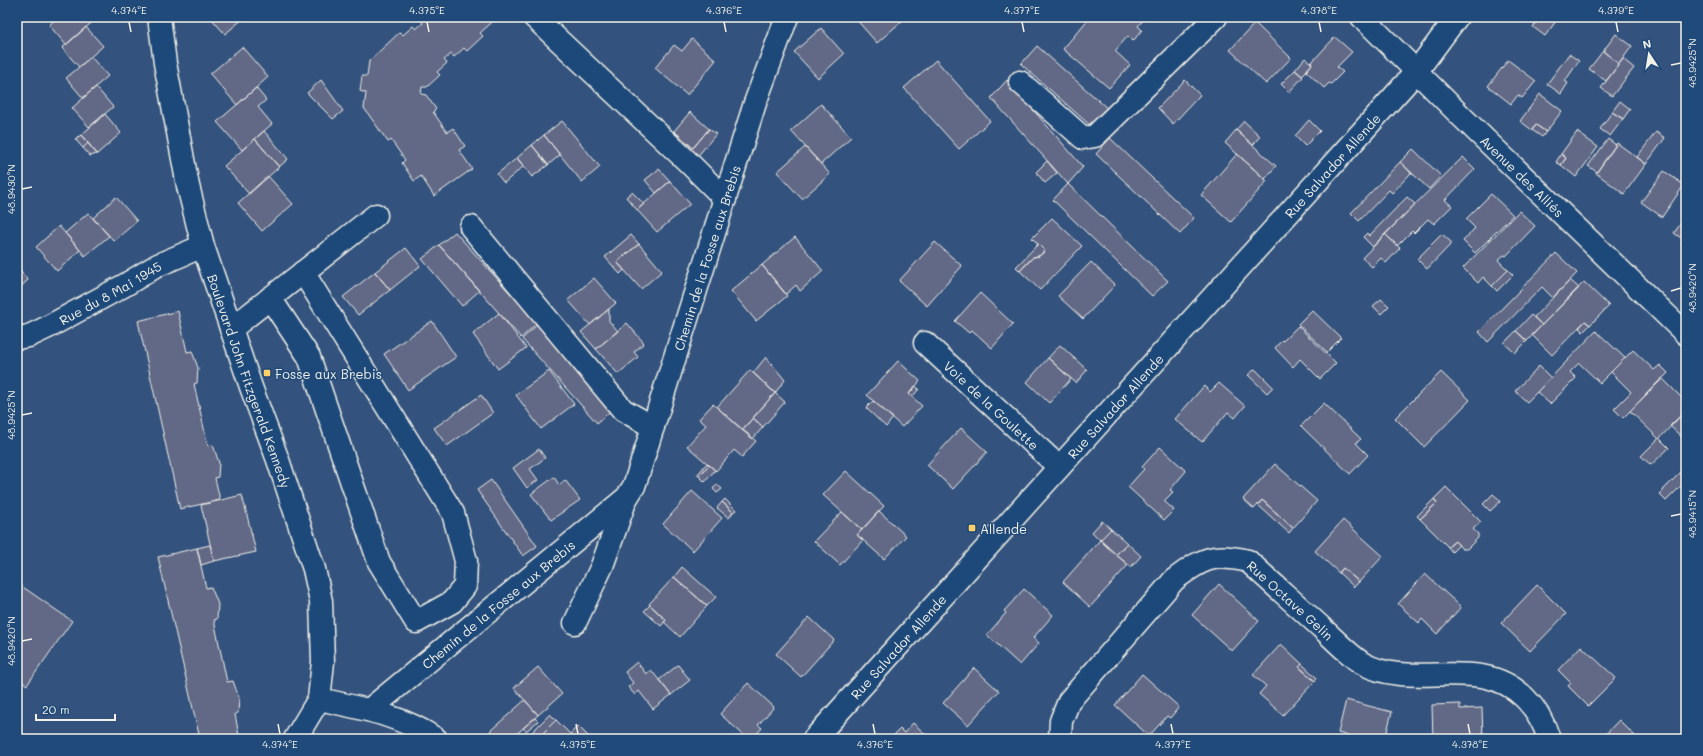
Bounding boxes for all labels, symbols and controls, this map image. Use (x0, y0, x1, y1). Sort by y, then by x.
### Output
text: 4.374°E (111, 3, 147, 17)
text: 4.375°E (409, 3, 445, 17)
text: 4.376°E (706, 3, 742, 17)
text: 4.377°E (1004, 3, 1040, 17)
text: 4.378°E (1301, 3, 1337, 17)
text: 4.379°E (1598, 3, 1634, 17)
north arrow (1629, 34, 1669, 74)
text: N (1641, 36, 1652, 52)
text: 48.9425°N (1685, 38, 1699, 88)
street label: Rue Salvador Allende (1280, 109, 1384, 221)
street label: Avenue des Alliés (1477, 131, 1568, 220)
street label: Chemin de la Fosse aux Brebis (669, 163, 743, 353)
text: 48.9430°N (4, 164, 18, 214)
street label: Rue du 8 Mai 1945 (56, 257, 164, 328)
text: 48.9420°N (1685, 263, 1699, 313)
street label: Boulevard John Fitzgerald Kennedy (205, 272, 295, 490)
street label: Rue Salvador Allende (1063, 350, 1166, 462)
street label: Voie de la Goulette (941, 357, 1043, 453)
place label: Fosse aux Brebis (275, 365, 382, 382)
marker: Fosse aux Brebis (262, 368, 272, 378)
text: 48.9425°N (4, 390, 18, 440)
text: 48.9415°N (1685, 490, 1699, 538)
place label: Allende (980, 520, 1027, 537)
marker: Allende (967, 523, 977, 533)
street label: Chemin de la Fosse aux Brebis (418, 536, 578, 672)
street label: Rue Octave Gelin (1244, 556, 1337, 643)
street label: Rue Salvador Allende (846, 590, 949, 702)
text: 48.9420°N (4, 616, 18, 666)
scale bar (36, 696, 115, 722)
text: 20 m (42, 701, 70, 717)
text: 4.374°E (262, 737, 298, 751)
text: 4.375°E (560, 737, 596, 751)
text: 4.376°E (857, 737, 893, 751)
text: 4.377°E (1155, 737, 1191, 751)
text: 4.378°E (1452, 737, 1488, 751)

